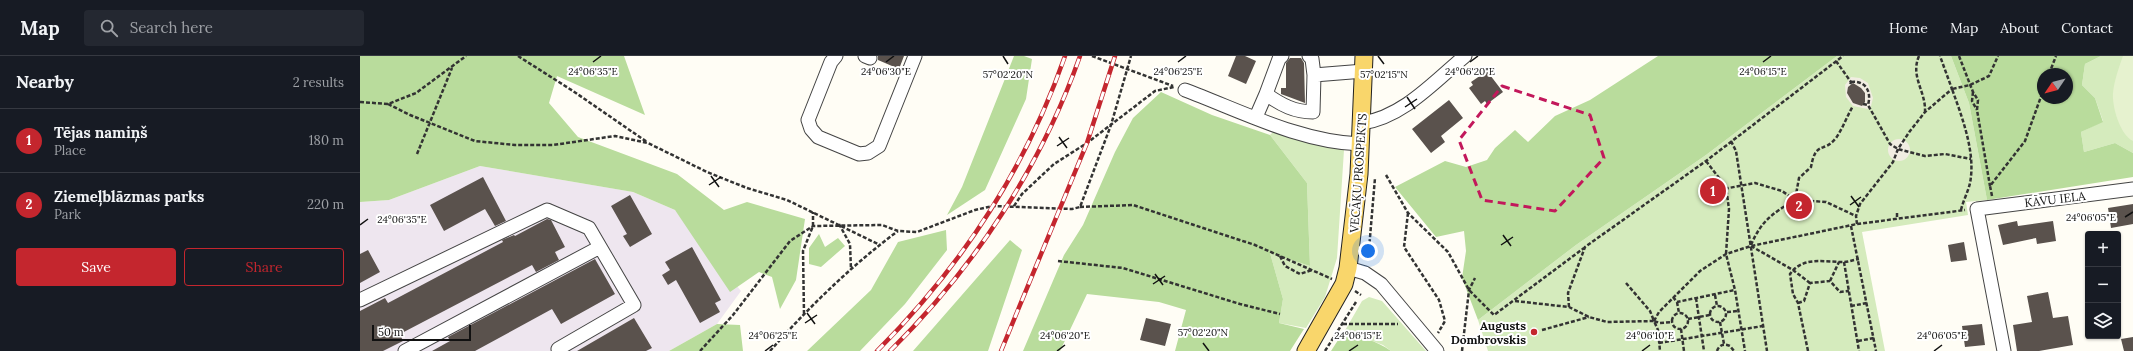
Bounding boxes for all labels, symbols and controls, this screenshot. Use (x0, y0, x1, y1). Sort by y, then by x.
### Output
search box (84, 10, 364, 46)
text: Map (20, 16, 60, 40)
icon: search (98, 17, 120, 39)
text: Search here (130, 18, 213, 37)
text: Home (1889, 19, 1928, 37)
text: Map (1950, 19, 1978, 37)
text: About (2000, 19, 2039, 37)
text: Contact (2061, 19, 2113, 37)
text: 24°06'35"E (568, 65, 618, 78)
text: 24°06'30"E (861, 65, 911, 78)
text: 24°06'25"E (1153, 65, 1203, 78)
text: 24°06'20"E (1445, 65, 1495, 78)
text: 24°06'15"E (1739, 65, 1787, 78)
text: 57°02'20"N (983, 68, 1034, 81)
text: 57°02'15"N (1360, 68, 1408, 81)
north arrow (2037, 68, 2073, 104)
text: Nearby (16, 71, 74, 93)
text: 2 results (293, 74, 344, 91)
street label: VECĀĶU PROSPEKTS (1346, 113, 1371, 234)
text: Tējas namiņš (54, 123, 148, 142)
text: 1 (26, 132, 32, 149)
text: 180 m (309, 132, 344, 149)
text: Place (54, 142, 86, 159)
pin: 1 (1700, 176, 1726, 206)
text: Ziemeļblāzmas parks (54, 187, 204, 206)
street label: KĀVU IELA (2024, 188, 2087, 210)
pin: 2 (1786, 191, 1812, 221)
text: 2 (26, 196, 32, 213)
text: 220 m (307, 196, 344, 213)
text: Park (54, 206, 81, 223)
text: 24°06'05"E (2066, 211, 2116, 224)
text: 24°06'35"E (377, 213, 427, 226)
map controls (2085, 231, 2121, 339)
button: + (2085, 231, 2121, 267)
your location (1358, 241, 1378, 261)
button: Save (16, 248, 176, 286)
button: Share (184, 248, 344, 286)
button: − (2085, 267, 2121, 303)
button: layers (2085, 303, 2121, 339)
place label: Augusts Dombrovskis (1451, 318, 1526, 347)
scale bar (372, 323, 471, 342)
text: 50 m (378, 325, 404, 339)
text: 57°02'20"N (1178, 326, 1229, 339)
marker: Augusts Dombrovskis (1529, 327, 1539, 337)
text: 24°06'25"E (748, 329, 798, 342)
text: 24°06'20"E (1040, 329, 1090, 342)
text: 24°06'15"E (1334, 329, 1382, 342)
text: 24°06'10"E (1626, 329, 1674, 342)
text: 24°06'05"E (1917, 329, 1967, 342)

